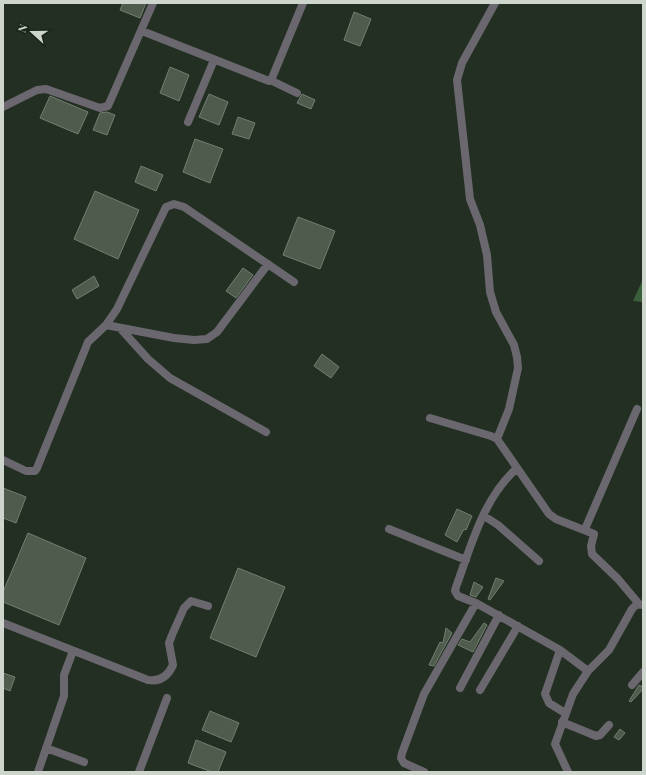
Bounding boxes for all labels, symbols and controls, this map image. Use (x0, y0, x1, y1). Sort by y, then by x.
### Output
north arrow (12, 12, 52, 52)
text: N (14, 22, 31, 35)

